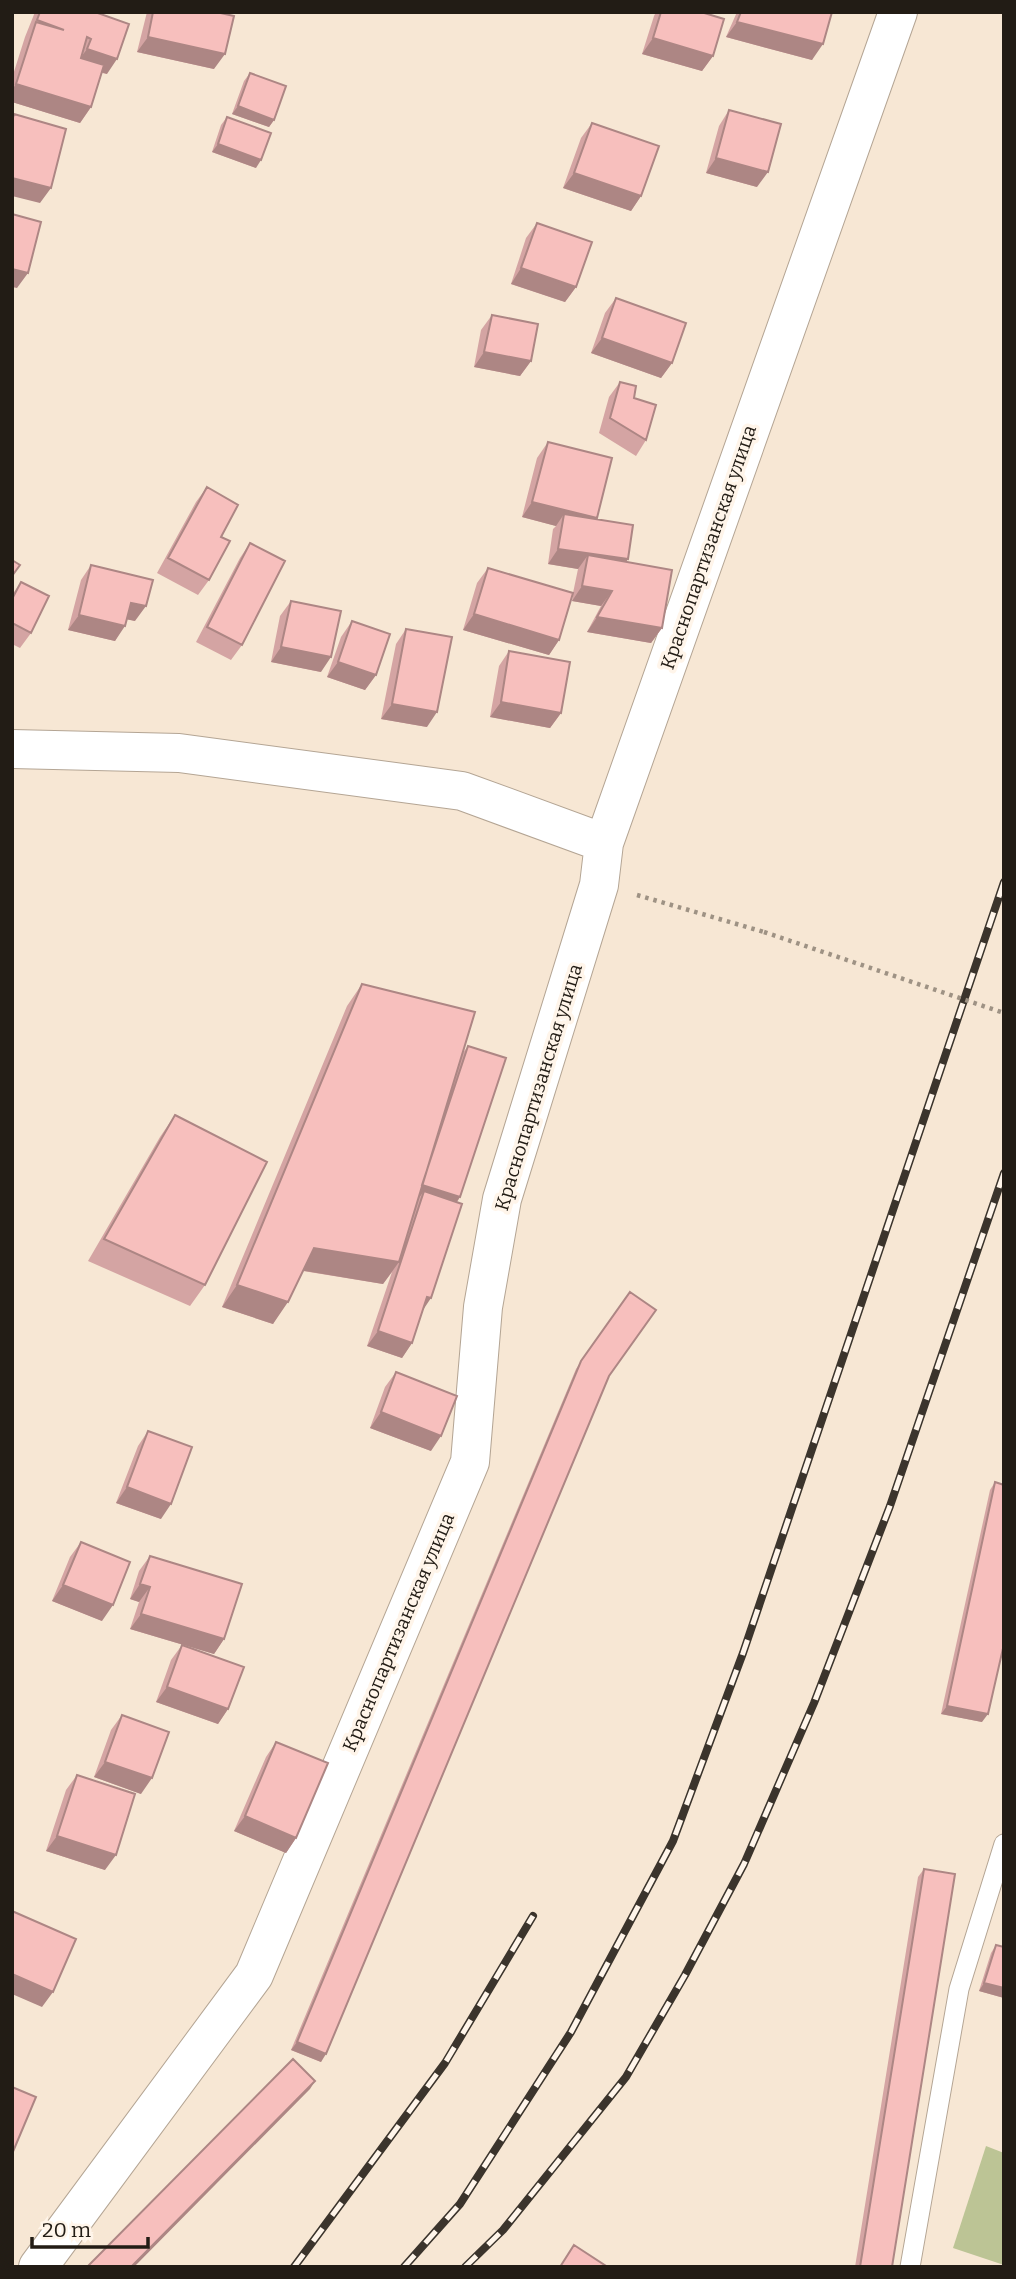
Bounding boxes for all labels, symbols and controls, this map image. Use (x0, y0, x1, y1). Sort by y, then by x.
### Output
street label: Краснопартизанская улица (656, 421, 761, 672)
street label: Краснопартизанская улица (490, 960, 587, 1213)
street label: Краснопартизанская улица (338, 1509, 459, 1755)
scale bar (32, 2206, 147, 2250)
text: 20 m (42, 2217, 91, 2243)

